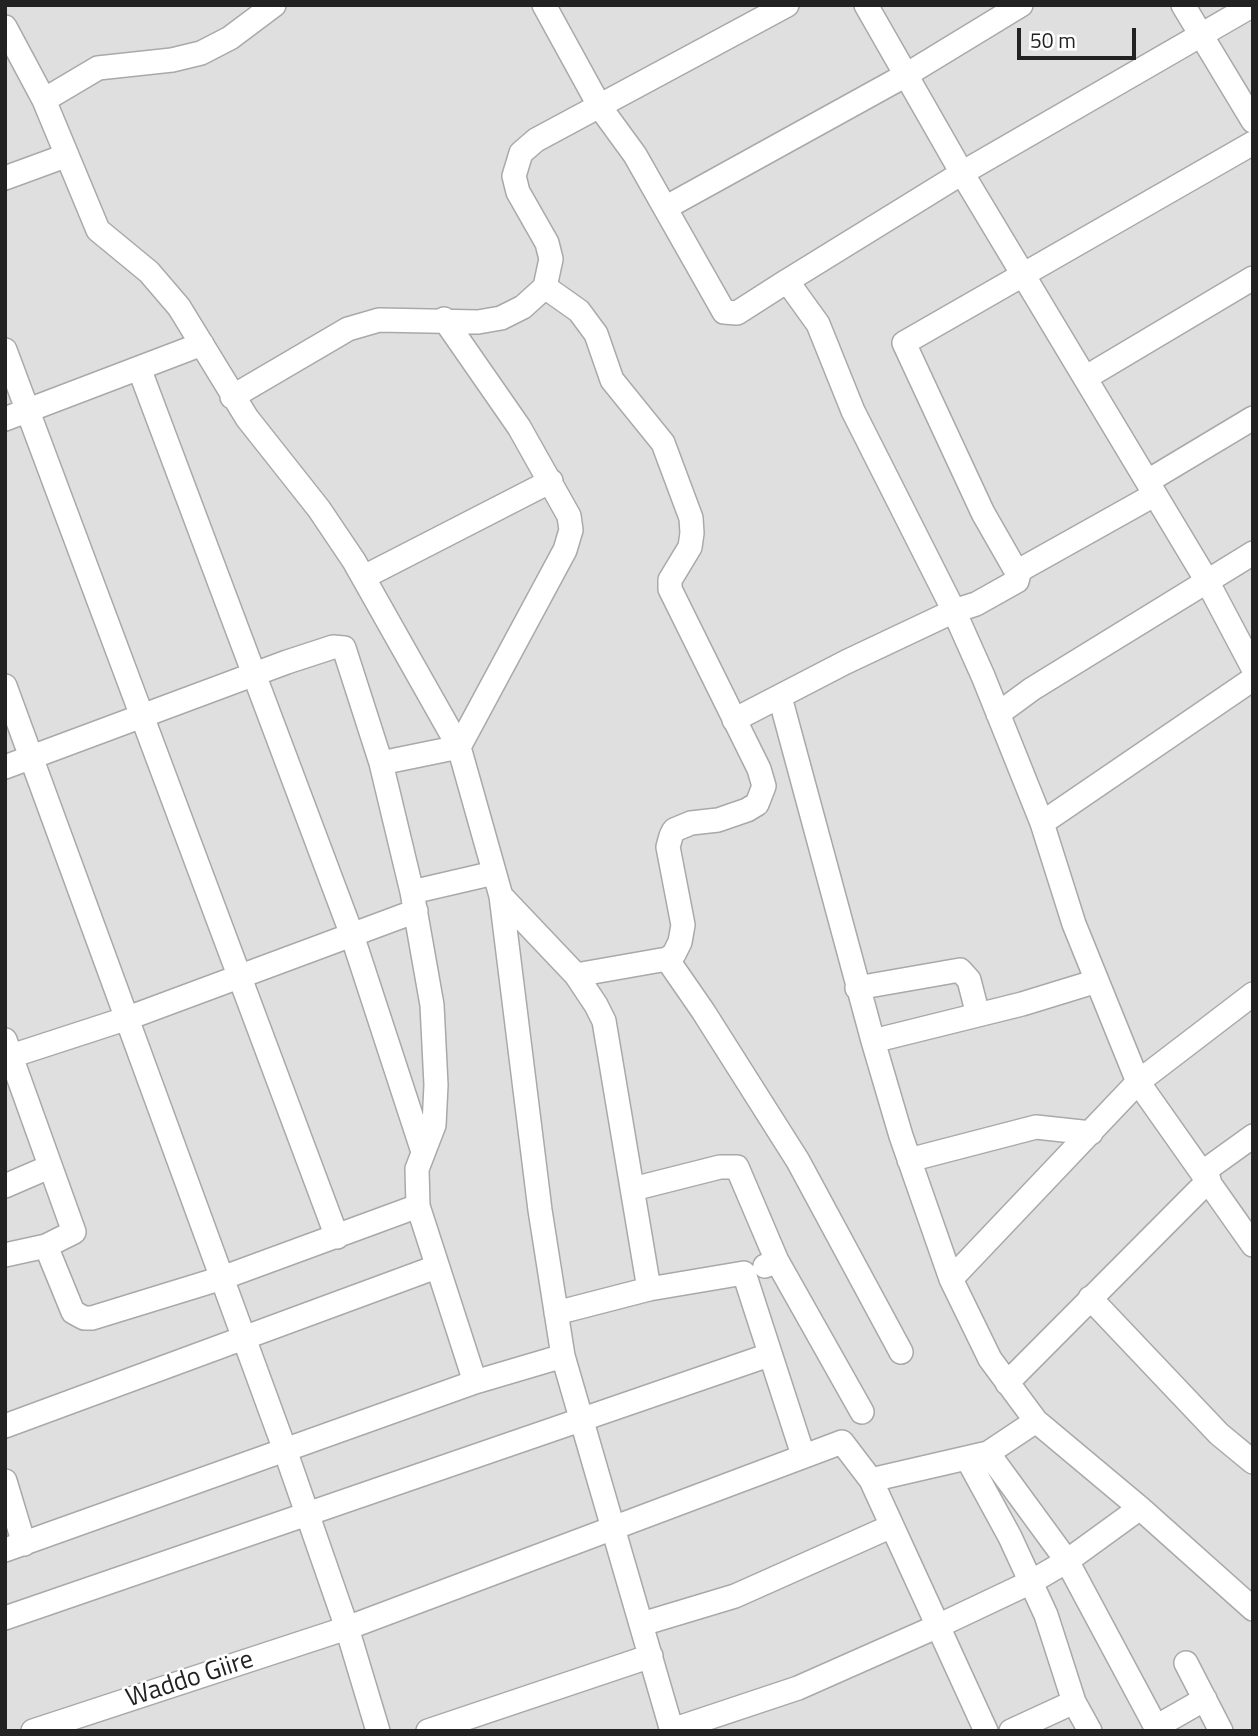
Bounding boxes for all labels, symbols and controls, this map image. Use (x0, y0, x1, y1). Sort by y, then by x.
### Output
scale bar (1020, 14, 1139, 58)
text: 50 m (1030, 24, 1076, 56)
street label: Waddo Giire (122, 1645, 258, 1715)

